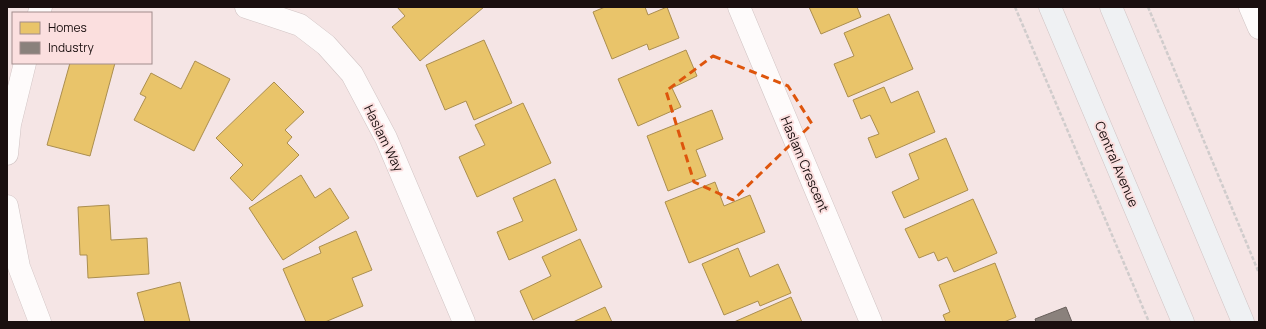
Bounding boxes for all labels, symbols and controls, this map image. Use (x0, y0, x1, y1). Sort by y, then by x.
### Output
legend (12, 12, 152, 64)
text: Homes (48, 19, 87, 36)
text: Industry (48, 39, 94, 56)
street label: Haslam Way (360, 102, 408, 174)
street label: Haslam Crescent (777, 113, 833, 215)
street label: Central Avenue (1091, 118, 1143, 210)

